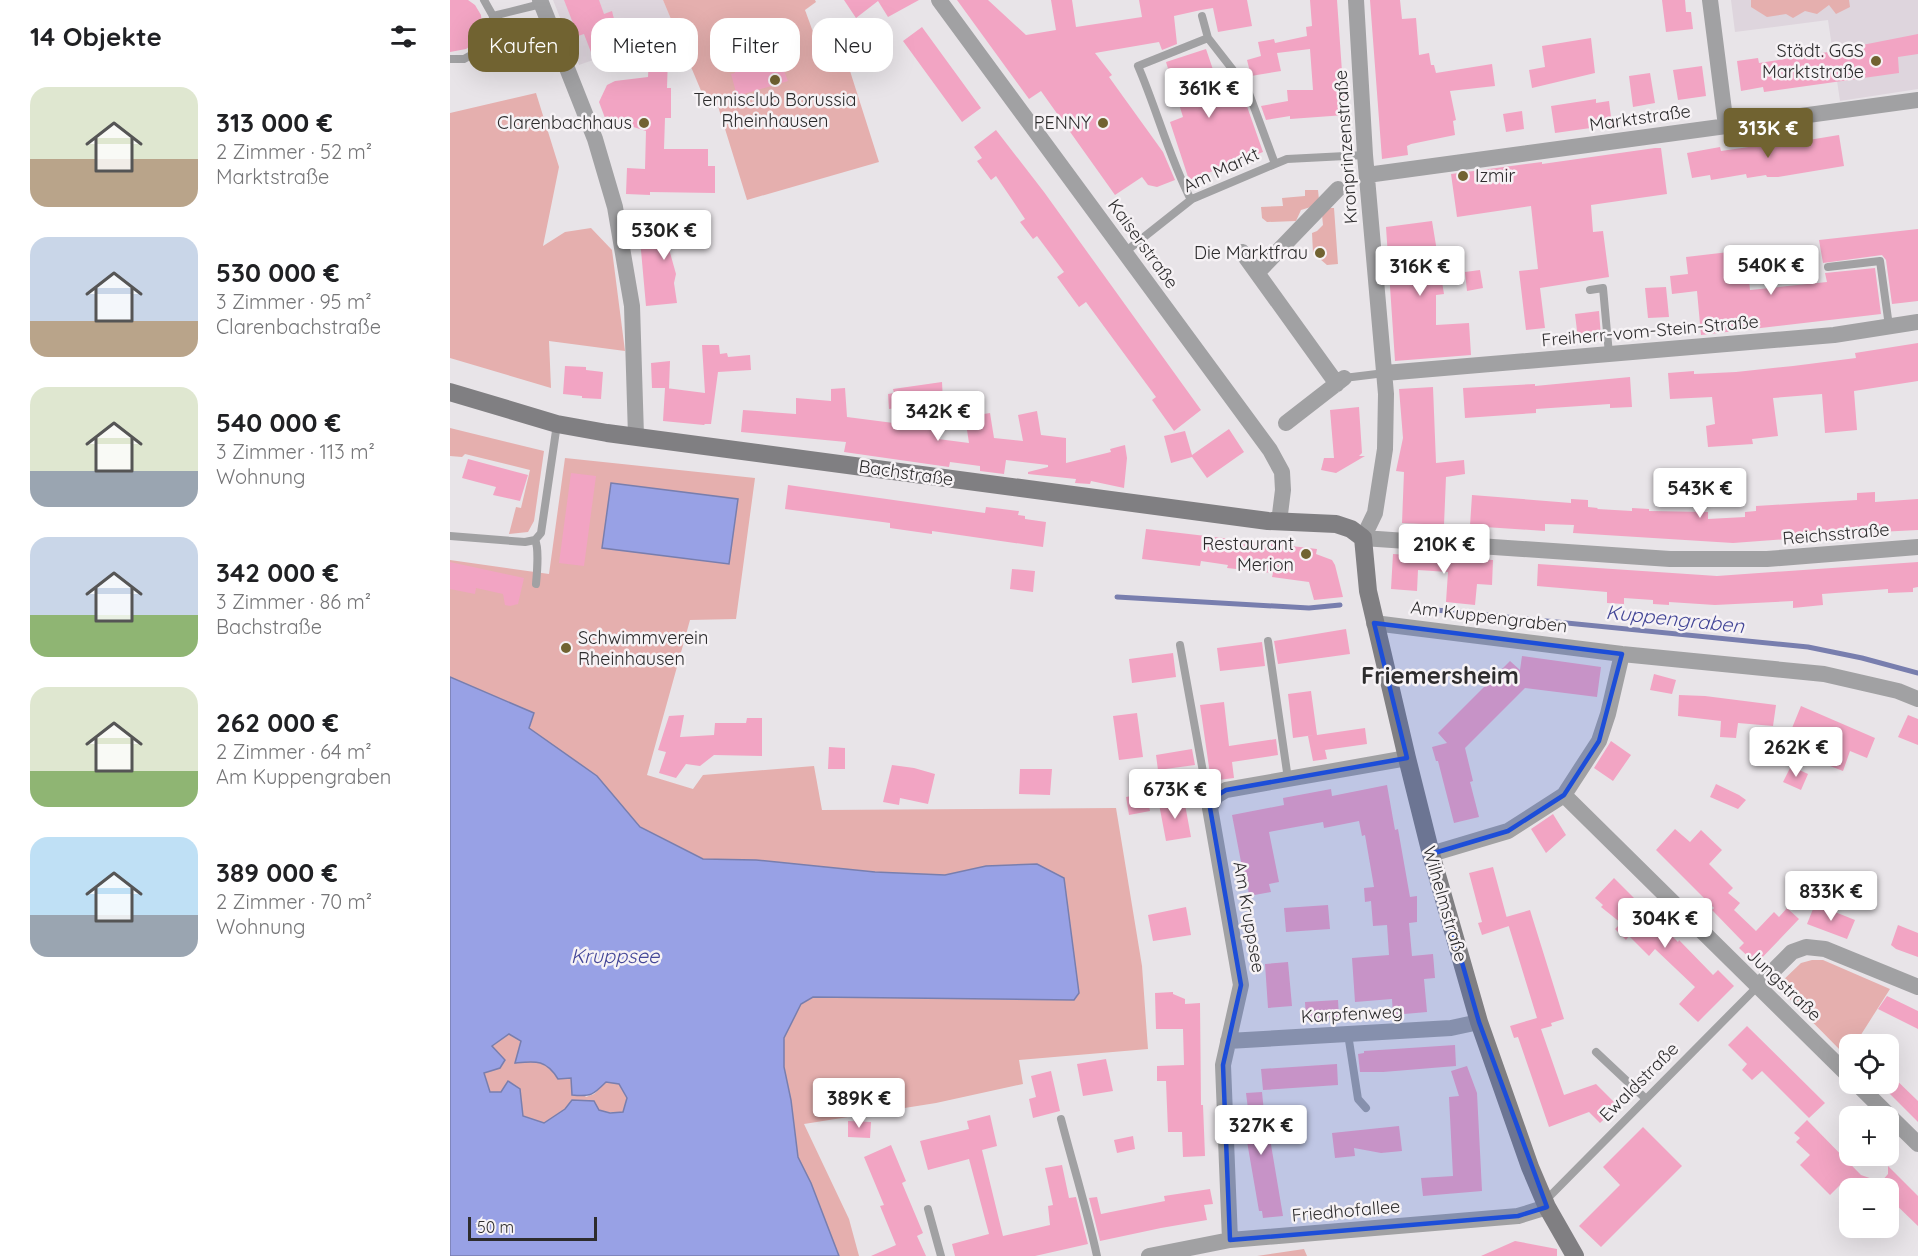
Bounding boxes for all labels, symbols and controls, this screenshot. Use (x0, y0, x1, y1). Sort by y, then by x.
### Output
chip: Kaufen (468, 18, 579, 72)
chip: Mieten (591, 18, 698, 72)
chip: Filter (710, 18, 800, 72)
chip: Neu (812, 18, 893, 72)
text: 14 Objekte (30, 20, 162, 53)
icon: filters (387, 20, 420, 53)
place label: Städt. GGS Marktstraße (1762, 39, 1864, 83)
marker: Städt. GGS Marktstraße (1869, 54, 1883, 68)
pin: 361K € (1160, 68, 1258, 119)
street label: Kronprinzenstraße (1329, 69, 1362, 225)
marker: Tennisclub Borussia Rheinhausen (768, 73, 782, 87)
text: 361K € (1179, 75, 1239, 100)
place label: Tennisclub Borussia Rheinhausen (694, 88, 856, 132)
street label: Marktstraße (1588, 99, 1692, 136)
text: 313 000 € (216, 106, 333, 139)
pin: 313K € (1719, 108, 1817, 159)
icon: home (78, 111, 150, 183)
place label: Clarenbachhaus (497, 111, 632, 134)
place label: PENNY (1034, 111, 1091, 134)
text: 313K € (1738, 115, 1798, 140)
marker: Clarenbachhaus (637, 116, 651, 130)
marker: PENNY (1096, 116, 1110, 130)
text: 2 Zimmer · 52 m² (216, 139, 372, 164)
street label: Am Markt (1179, 142, 1263, 197)
text: Marktstraße (216, 164, 329, 189)
place label: Izmir (1475, 164, 1515, 187)
marker: Izmir (1456, 169, 1470, 183)
street label: Kaiserstraße (1103, 194, 1184, 293)
pin: 530K € (615, 210, 713, 261)
text: 530K € (631, 217, 697, 242)
place label: Die Marktfrau (1194, 241, 1308, 264)
pin: 540K € (1722, 245, 1820, 296)
marker: Die Marktfrau (1313, 246, 1327, 260)
pin: 316K € (1371, 246, 1469, 297)
text: 540K € (1738, 252, 1804, 277)
text: 316K € (1390, 253, 1450, 278)
text: 530 000 € (216, 256, 340, 289)
icon: home (78, 261, 150, 333)
text: 3 Zimmer · 95 m² (216, 289, 372, 314)
street label: Freiherr-vom-Stein-Straße (1540, 310, 1760, 351)
text: Clarenbachstraße (216, 314, 381, 339)
pin: 342K € (889, 391, 987, 442)
text: 342K € (905, 398, 971, 423)
text: 540 000 € (216, 406, 341, 439)
icon: home (78, 411, 150, 483)
text: 3 Zimmer · 113 m² (216, 439, 375, 464)
street label: Bachstraße (857, 454, 955, 491)
text: Wohnung (216, 464, 305, 489)
pin: 543K € (1651, 468, 1749, 519)
text: 543K € (1667, 475, 1733, 500)
street label: Reichsstraße (1782, 517, 1890, 550)
pin: 210K € (1395, 524, 1493, 575)
text: 210K € (1413, 531, 1475, 556)
place label: Restaurant Merion (1202, 532, 1294, 576)
marker: Restaurant Merion (1299, 547, 1313, 561)
text: 342 000 € (216, 556, 339, 589)
icon: home (78, 561, 150, 633)
text: 3 Zimmer · 86 m² (216, 589, 371, 614)
street label: Am Kuppengraben (1409, 595, 1569, 638)
water label: Kuppengraben (1605, 599, 1746, 638)
text: Bachstraße (216, 614, 322, 639)
place label: Schwimmverein Rheinhausen (578, 626, 708, 670)
marker: Schwimmverein Rheinhausen (559, 641, 573, 655)
district label: Friemersheim (1361, 660, 1519, 690)
text: 262 000 € (216, 706, 339, 739)
icon: home (78, 711, 150, 783)
pin: 262K € (1747, 727, 1845, 778)
text: 262K € (1763, 734, 1829, 759)
text: 2 Zimmer · 64 m² (216, 739, 372, 764)
text: Am Kuppengraben (216, 764, 391, 789)
pin: 673K € (1126, 769, 1224, 820)
text: 673K € (1143, 776, 1207, 801)
street label: Wilhelmstraße (1418, 843, 1473, 965)
text: 389 000 € (216, 856, 338, 889)
street label: Am Kruppsee (1228, 859, 1271, 974)
icon: home (78, 861, 150, 933)
pin: 833K € (1782, 871, 1880, 922)
text: 833K € (1799, 878, 1863, 903)
text: 2 Zimmer · 70 m² (216, 889, 372, 914)
pin: 304K € (1616, 898, 1714, 949)
text: 304K € (1632, 905, 1698, 930)
text: Wohnung (216, 914, 305, 939)
water label: Kruppsee (571, 943, 660, 968)
street label: Jungstraße (1742, 943, 1827, 1026)
street label: Karpfenweg (1300, 999, 1404, 1028)
map controls (1839, 1034, 1899, 1238)
button: locate (1839, 1034, 1899, 1094)
street label: Ewaldstraße (1594, 1037, 1683, 1126)
pin: 389K € (810, 1078, 908, 1129)
text: 389K € (827, 1085, 891, 1110)
pin: 327K € (1212, 1105, 1310, 1156)
button: + (1839, 1106, 1899, 1166)
text: 327K € (1229, 1112, 1293, 1137)
button: − (1839, 1178, 1899, 1238)
street label: Friedhofallee (1291, 1194, 1401, 1227)
scale bar (468, 1214, 597, 1242)
text: 50 m (477, 1217, 514, 1237)

